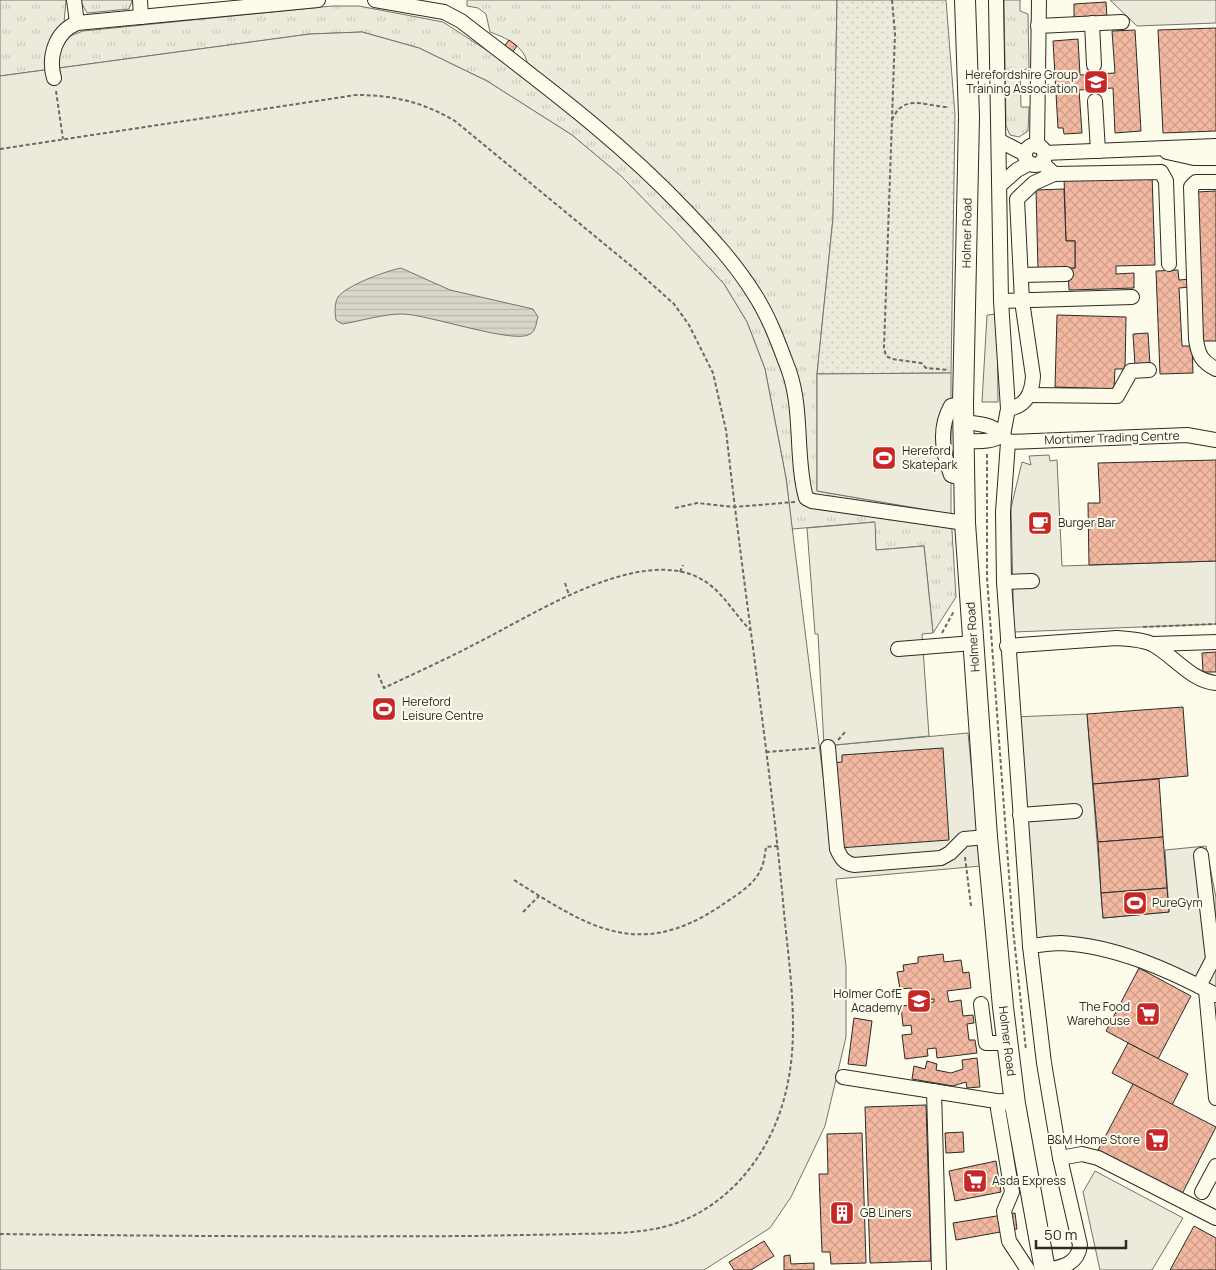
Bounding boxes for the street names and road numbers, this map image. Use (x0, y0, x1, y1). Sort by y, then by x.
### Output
street label: Holmer Road (957, 198, 976, 268)
street label: Mortimer Trading Centre (1044, 427, 1180, 448)
street label: Holmer Road (962, 601, 983, 673)
street label: Holmer Road (995, 1005, 1020, 1077)

